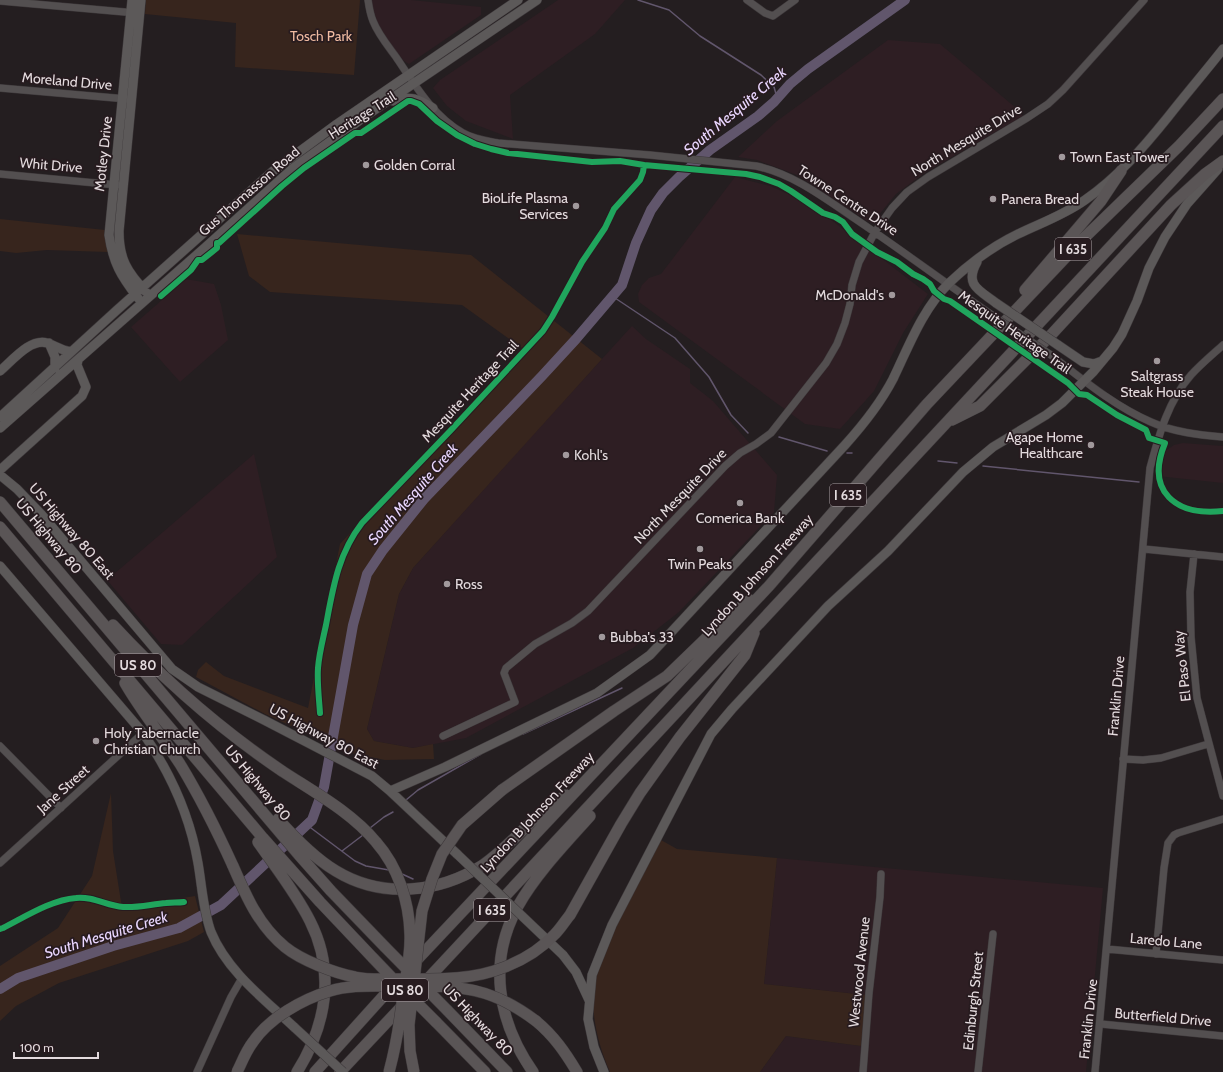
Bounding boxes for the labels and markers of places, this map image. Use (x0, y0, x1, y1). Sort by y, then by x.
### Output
place label: Town East Tower (1070, 148, 1169, 166)
marker: Town East Tower (1057, 152, 1067, 162)
place label: Golden Corral (374, 156, 456, 174)
marker: Golden Corral (361, 160, 371, 170)
place label: BioLife Plasma Services (482, 189, 568, 223)
place label: Panera Bread (1001, 190, 1079, 208)
marker: Panera Bread (988, 194, 998, 204)
marker: BioLife Plasma Services (571, 201, 581, 211)
place label: McDonald's (815, 286, 884, 304)
marker: McDonald's (887, 290, 897, 300)
marker: Saltgrass Steak House (1152, 356, 1162, 366)
place label: Saltgrass Steak House (1120, 367, 1194, 401)
place label: Agape Home Healthcare (1006, 428, 1083, 462)
marker: Agape Home Healthcare (1086, 440, 1096, 450)
place label: Kohl's (574, 446, 608, 464)
marker: Kohl's (561, 450, 571, 460)
marker: Comerica Bank (735, 498, 745, 508)
place label: Comerica Bank (696, 509, 785, 527)
marker: Twin Peaks (695, 544, 705, 554)
place label: Twin Peaks (668, 555, 732, 573)
place label: Ross (455, 575, 483, 593)
marker: Ross (442, 579, 452, 589)
place label: Bubba's 33 (610, 628, 674, 646)
marker: Bubba's 33 (597, 632, 607, 642)
place label: Holy Tabernacle Christian Church (104, 724, 201, 758)
marker: Holy Tabernacle Christian Church (91, 736, 101, 746)

